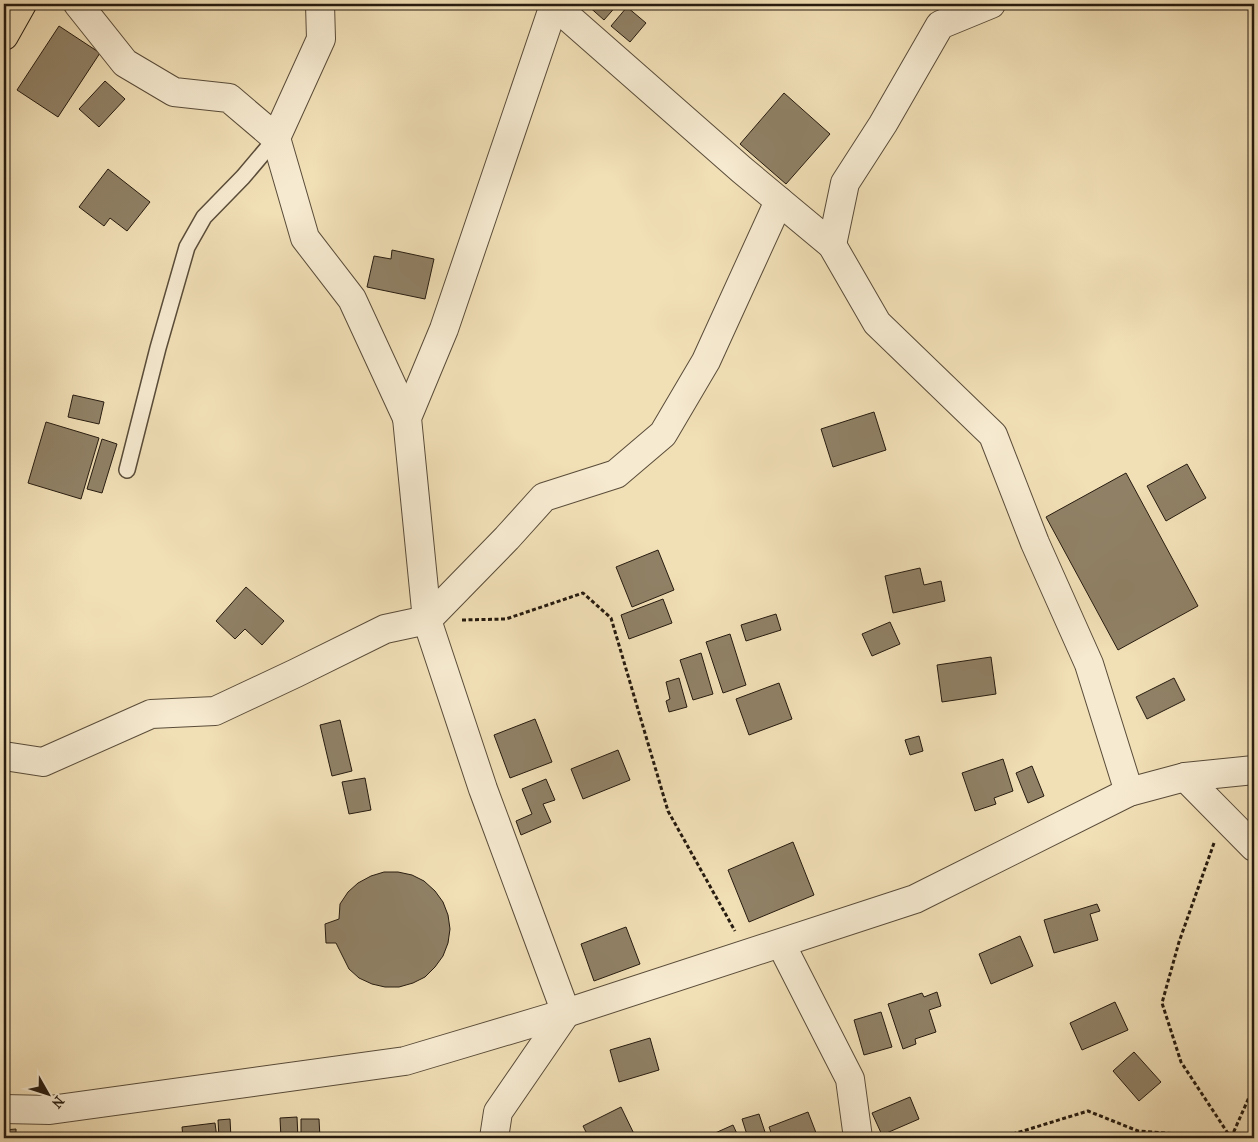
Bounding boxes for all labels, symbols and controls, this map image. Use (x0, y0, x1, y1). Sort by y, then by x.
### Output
north arrow (22, 1070, 72, 1120)
text: N (48, 1092, 68, 1112)

